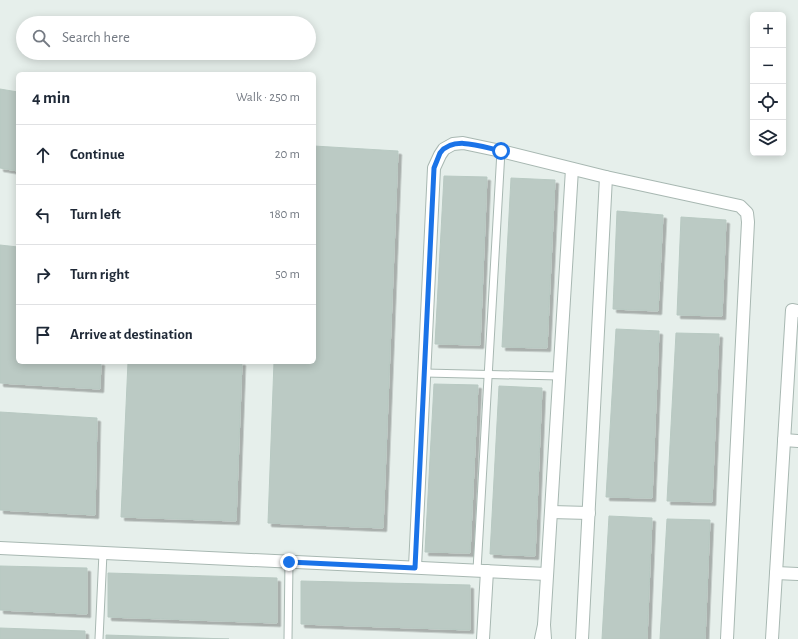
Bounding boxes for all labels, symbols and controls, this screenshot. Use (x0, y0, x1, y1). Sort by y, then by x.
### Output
map controls (750, 12, 786, 156)
button: + (750, 12, 786, 48)
search box (16, 16, 316, 60)
icon: search (30, 27, 52, 49)
text: Search here (62, 30, 130, 45)
button: − (750, 48, 786, 84)
button: locate (750, 84, 786, 120)
text: 4 min (32, 89, 70, 106)
text: Walk · 250 m (236, 91, 300, 104)
button: layers (750, 120, 786, 156)
route start (492, 142, 510, 160)
icon: ahead (32, 144, 54, 166)
text: Continue (70, 147, 125, 162)
text: 20 m (275, 148, 300, 161)
icon: left (32, 204, 54, 226)
text: Turn left (70, 207, 121, 222)
text: 180 m (270, 208, 300, 221)
icon: right (32, 264, 54, 286)
text: Turn right (70, 267, 129, 282)
text: 50 m (275, 268, 300, 281)
icon: arrive (32, 324, 54, 346)
text: Arrive at destination (70, 327, 193, 342)
route end (280, 553, 298, 571)

